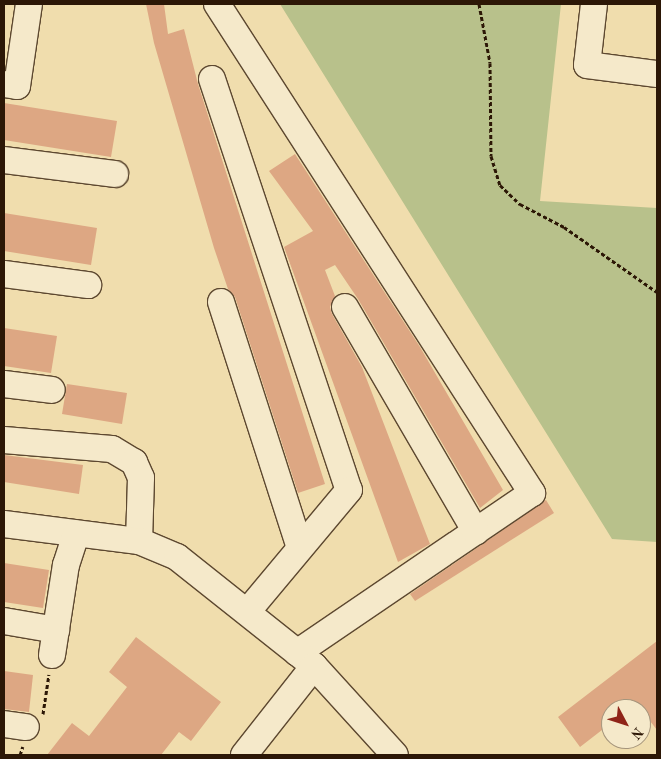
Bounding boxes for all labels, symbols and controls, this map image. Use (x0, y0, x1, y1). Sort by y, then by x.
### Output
north arrow (601, 699, 651, 749)
text: N (628, 724, 646, 742)

